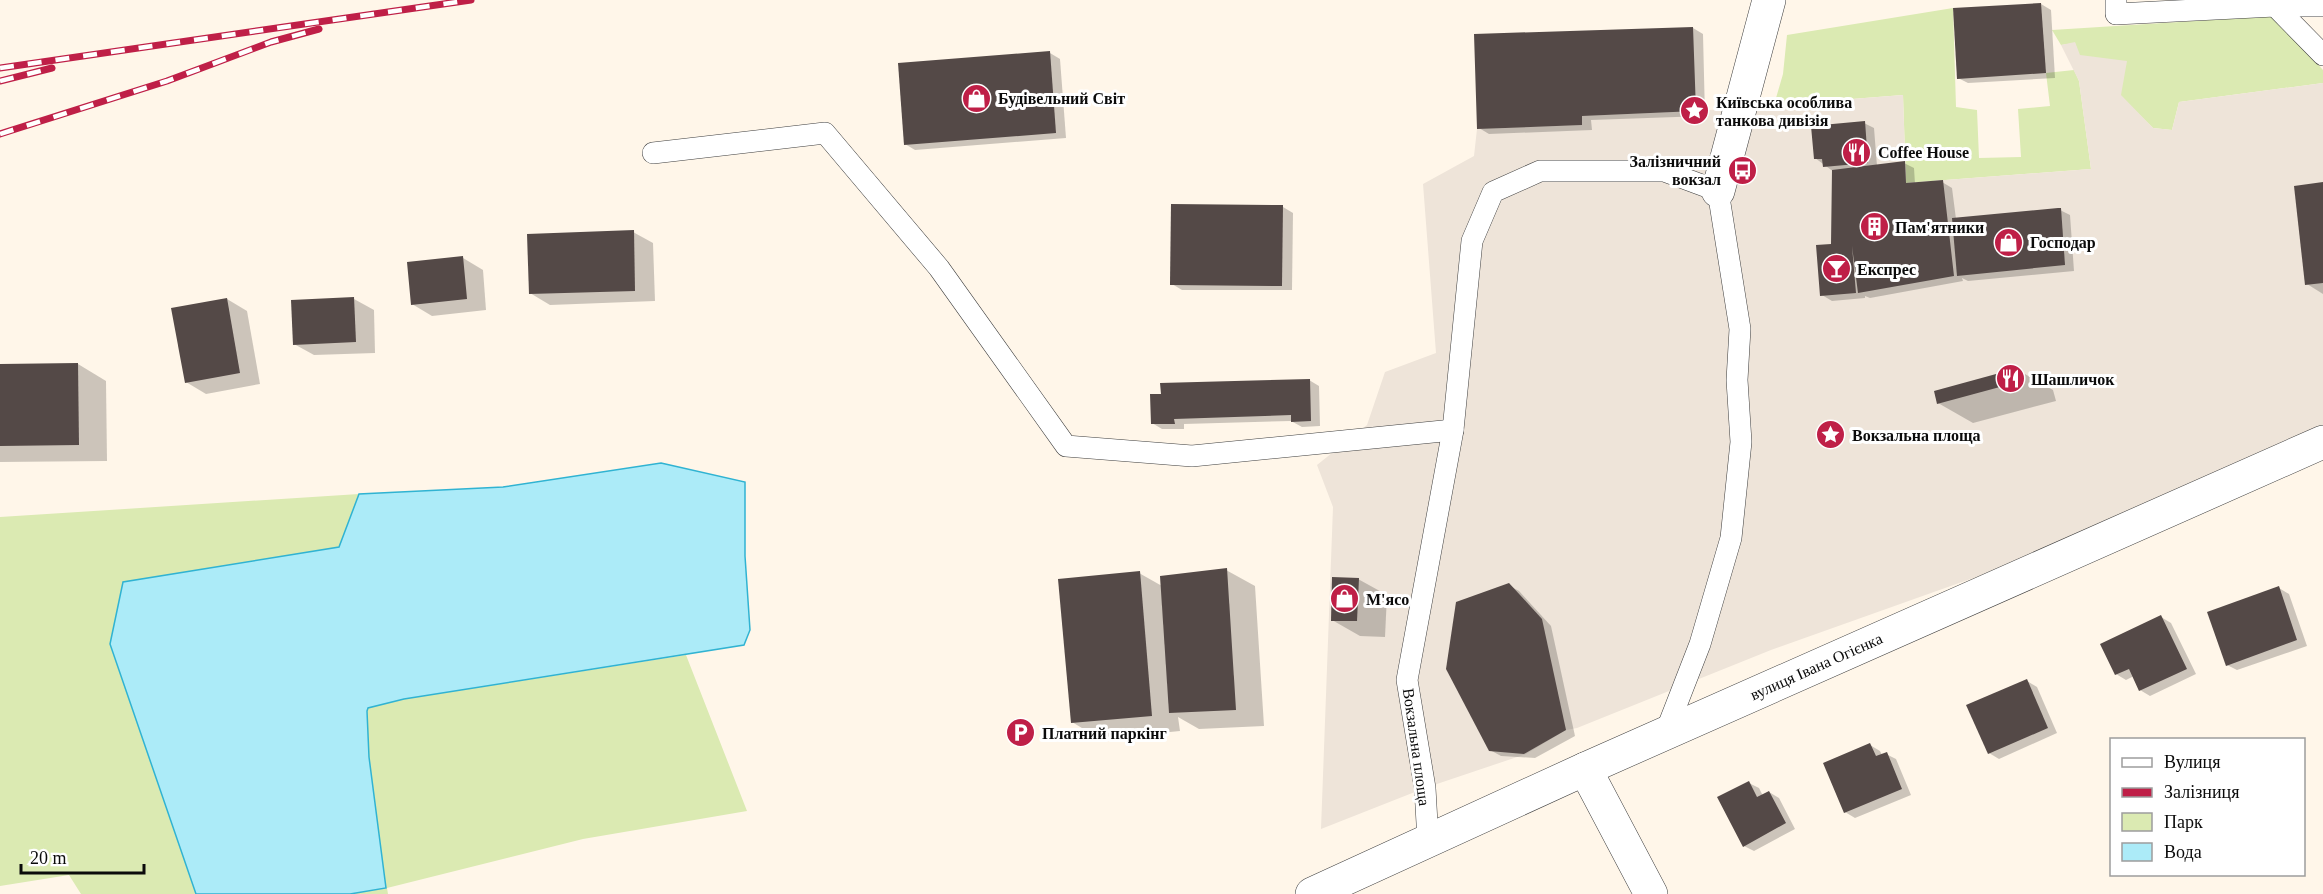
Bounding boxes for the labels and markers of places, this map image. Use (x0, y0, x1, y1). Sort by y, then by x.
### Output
shop icon: Будівельний Світ (961, 82, 993, 114)
place label: Будівельний Світ (998, 90, 1125, 108)
place label: Київська особлива танкова дивізія (1716, 94, 1852, 129)
place icon: Київська особлива танкова дивізія (1679, 95, 1711, 127)
restaurant icon: Coffee House (1841, 136, 1873, 168)
place label: Coffee House (1878, 144, 1969, 161)
place label: Залізничний вокзал (1629, 153, 1721, 188)
bus stop icon: Залізничний вокзал (1726, 154, 1758, 186)
building icon: Пам'ятники (1858, 211, 1890, 243)
place label: Пам'ятники (1895, 219, 1984, 236)
shop icon: Господар (1993, 226, 2025, 258)
place label: Господар (2030, 234, 2096, 252)
bar icon: Експрес (1820, 253, 1852, 285)
place label: Експрес (1857, 261, 1916, 279)
restaurant icon: Шашличок (1994, 363, 2026, 395)
place label: Шашличок (2031, 371, 2115, 388)
place icon: Вокзальна площа (1815, 419, 1847, 451)
place label: Вокзальна площа (1852, 427, 1981, 444)
shop icon: М'ясо (1329, 583, 1361, 615)
place label: М'ясо (1366, 591, 1409, 608)
parking icon: Платний паркінг (1005, 717, 1037, 749)
place label: Платний паркінг (1042, 725, 1167, 743)

